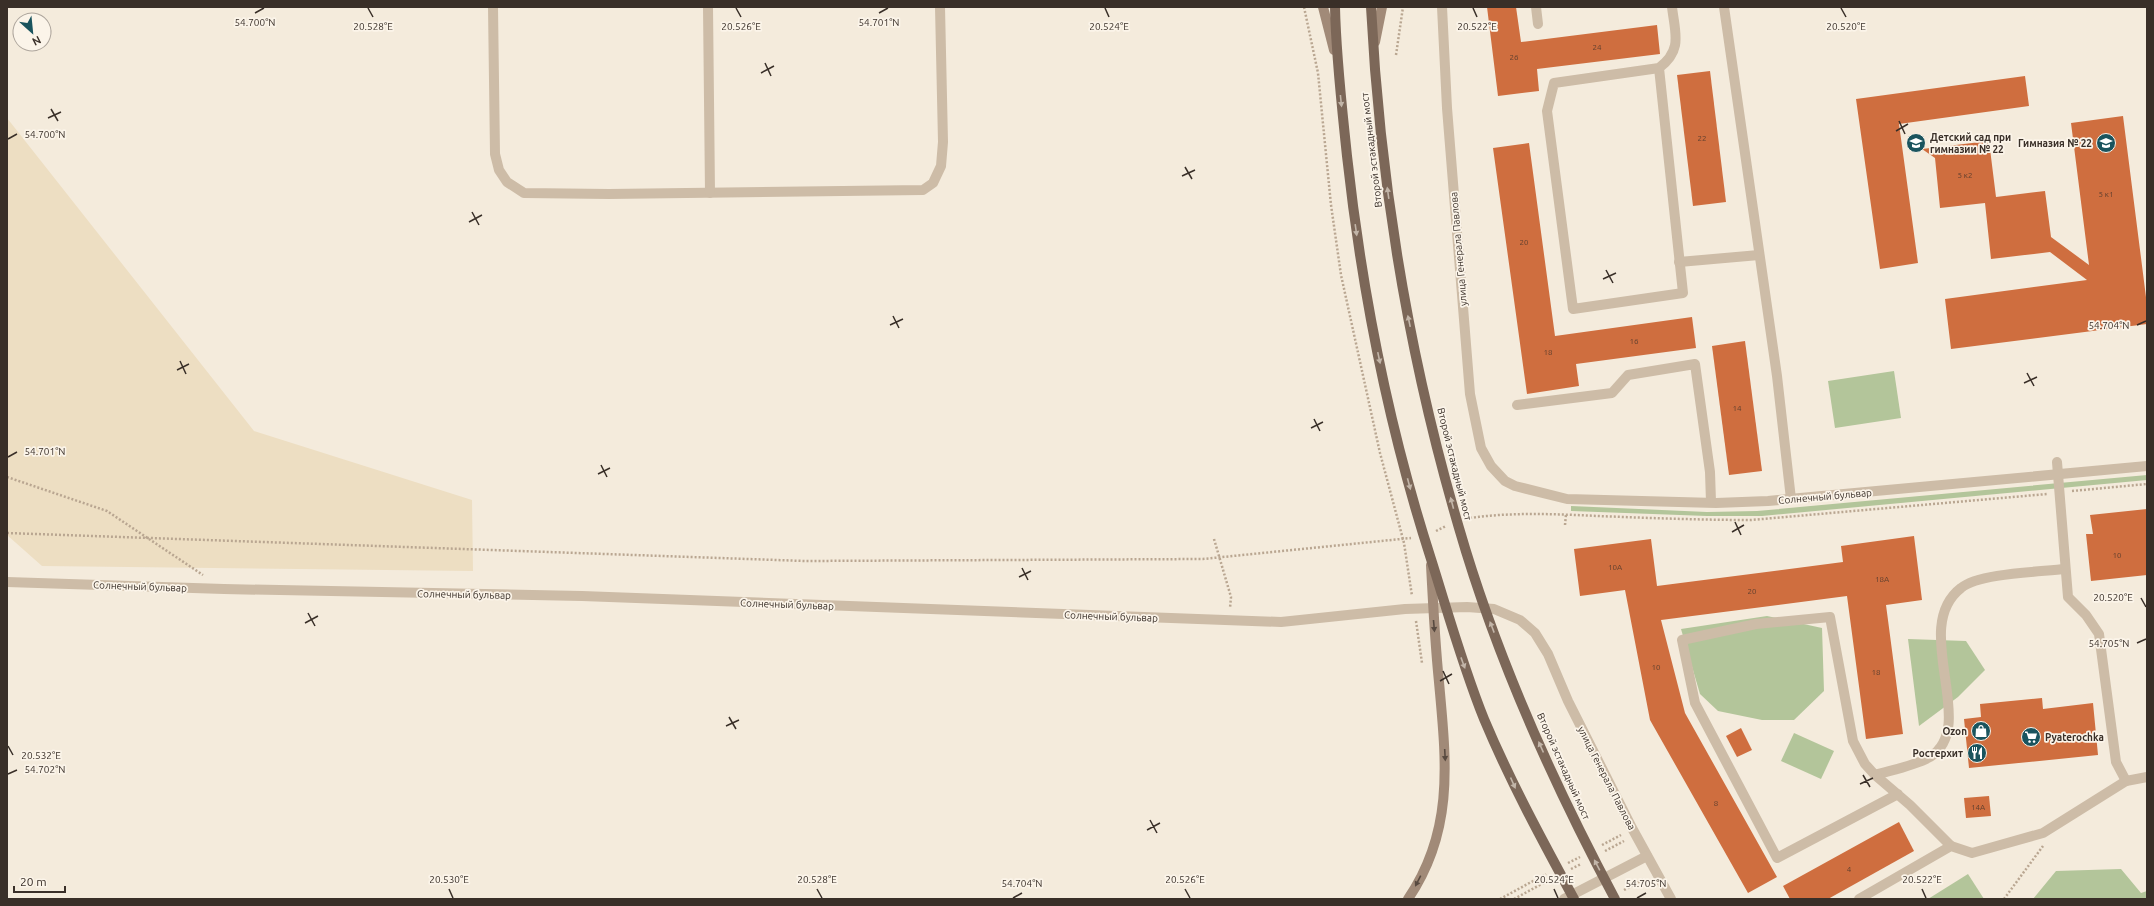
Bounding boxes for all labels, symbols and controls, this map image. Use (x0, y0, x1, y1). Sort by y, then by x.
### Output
north arrow (12, 12, 52, 52)
text: 54.700°N (234, 17, 276, 28)
text: 54.701°N (858, 17, 900, 28)
text: 20.528°E (353, 21, 393, 32)
text: 20.526°E (721, 21, 761, 32)
text: 20.524°E (1089, 21, 1129, 32)
text: 20.522°E (1457, 21, 1497, 32)
text: 20.520°E (1826, 21, 1866, 32)
text: N (30, 34, 43, 48)
house number: 24 (1592, 43, 1602, 52)
house number: 26 (1509, 53, 1519, 62)
street label: Второй эстакадный мост (1359, 91, 1384, 208)
one-way arrow (1338, 95, 1344, 107)
text: 54.700°N (24, 129, 66, 140)
school or university icon: Детский сад при гимназии № 22 (1905, 132, 1927, 154)
place label: Детский сад при гимназии № 22 (1930, 132, 2011, 155)
school or university icon: Гимназия № 22 (2095, 132, 2117, 154)
house number: 22 (1697, 134, 1707, 143)
place label: Гимназия № 22 (2018, 138, 2092, 149)
house number: 5 к2 (1958, 171, 1972, 180)
one-way arrow (1385, 187, 1391, 199)
house number: 5 к1 (2099, 190, 2113, 199)
street label: улица Генерала Павлова (1448, 191, 1469, 307)
one-way arrow (1353, 224, 1359, 236)
house number: 20 (1519, 238, 1529, 247)
one-way arrow (1406, 315, 1412, 327)
text: 54.704°N (2088, 320, 2130, 331)
house number: 16 (1629, 337, 1639, 346)
house number: 18 (1543, 348, 1553, 357)
one-way arrow (1377, 352, 1383, 364)
house number: 14 (1732, 404, 1742, 413)
street label: Второй эстакадный мост (1435, 407, 1474, 522)
text: 54.701°N (24, 446, 66, 457)
one-way arrow (1407, 478, 1413, 490)
street label: Солнечный бульвар (1778, 487, 1872, 506)
one-way arrow (1449, 497, 1455, 509)
house number: 10 (2112, 551, 2122, 560)
house number: 10А (1608, 563, 1623, 572)
house number: 18А (1875, 575, 1890, 584)
street label: Солнечный бульвар (93, 579, 187, 594)
house number: 20 (1747, 587, 1757, 596)
street label: Солнечный бульвар (417, 588, 511, 601)
text: 20.520°E (2093, 592, 2133, 603)
street label: Солнечный бульвар (740, 597, 834, 612)
street label: Солнечный бульвар (1064, 609, 1158, 624)
one-way arrow (1431, 620, 1437, 632)
one-way arrow (1489, 620, 1495, 632)
text: 54.705°N (2088, 638, 2130, 649)
one-way arrow (1461, 657, 1467, 669)
house number: 10 (1651, 663, 1661, 672)
house number: 18 (1871, 668, 1881, 677)
street label: Второй эстакадный мост (1535, 711, 1592, 822)
shop icon: Ozon (1970, 720, 1992, 742)
street label: улица Генерала Павлова (1576, 725, 1637, 832)
place label: Ozon (1942, 726, 1967, 737)
supermarket icon: Pyaterochka (2020, 726, 2042, 748)
place label: Pyaterochka (2045, 732, 2104, 743)
one-way arrow (1538, 742, 1544, 753)
restaurant icon: Ростерхит (1966, 742, 1988, 764)
place label: Ростерхит (1912, 748, 1963, 759)
one-way arrow (1442, 749, 1449, 761)
text: 20.532°E (21, 750, 61, 761)
text: 54.702°N (24, 764, 66, 775)
one-way arrow (1510, 777, 1516, 788)
house number: 8 (1714, 799, 1719, 808)
house number: 14А (1971, 803, 1986, 812)
one-way arrow (1594, 859, 1600, 870)
house number: 4 (1847, 865, 1852, 874)
scale bar (14, 868, 65, 894)
text: 20.530°E (429, 874, 469, 885)
text: 20.528°E (797, 874, 837, 885)
text: 20.526°E (1165, 874, 1205, 885)
text: 20.524°E (1534, 874, 1574, 885)
text: 20.522°E (1902, 874, 1942, 885)
text: 20 m (20, 875, 47, 888)
one-way arrow (1415, 875, 1422, 886)
text: 54.704°N (1001, 878, 1043, 889)
text: 54.705°N (1625, 878, 1667, 889)

